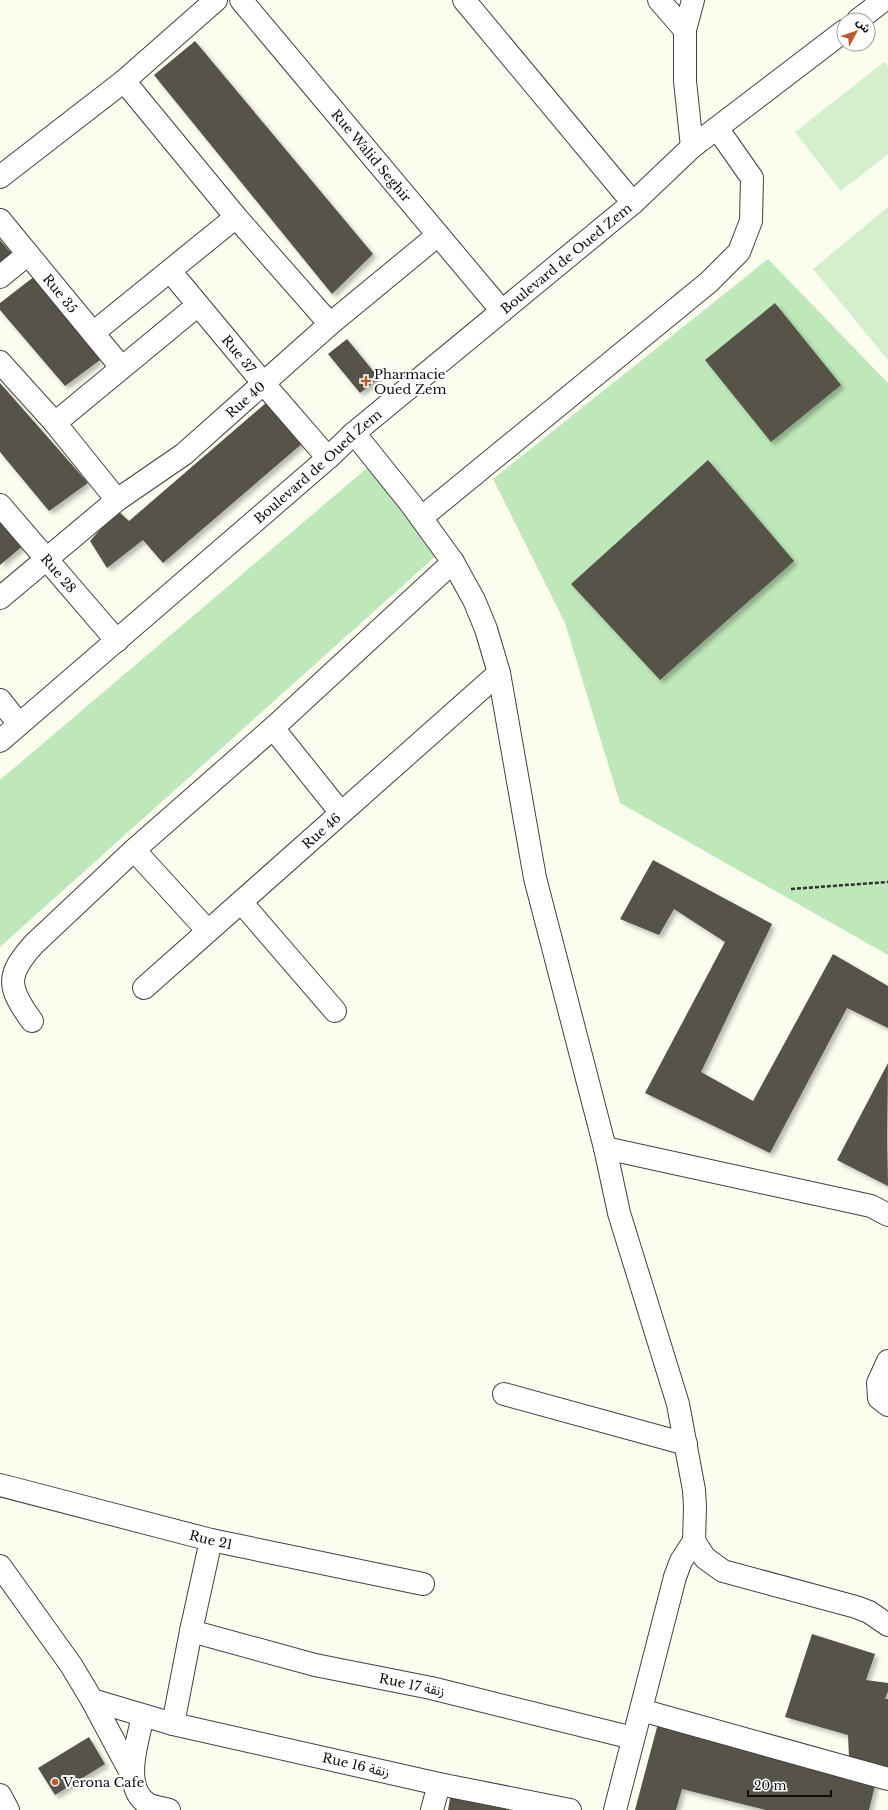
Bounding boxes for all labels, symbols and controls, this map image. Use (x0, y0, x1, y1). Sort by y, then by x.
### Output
north arrow (836, 12, 876, 52)
text: ش (853, 15, 874, 36)
street label: Rue Walid Seghir (328, 106, 416, 206)
street label: Boulevard de Oued Zem (497, 199, 635, 317)
street label: Rue 35 (39, 270, 81, 316)
street label: Rue 37 (218, 331, 260, 377)
place label: Pharmacie Oued Zem (374, 366, 446, 398)
marker: Pharmacie Oued Zem (361, 376, 371, 386)
street label: Rue 40 (222, 377, 269, 421)
street label: Boulevard de Oued Zem (250, 405, 385, 527)
street label: Rue 28 (37, 550, 80, 596)
street label: Rue 46 (298, 809, 344, 852)
street label: Rue 21 (188, 1526, 234, 1553)
street label: Rue 17 زنقة (378, 1670, 446, 1700)
street label: Rue 16 زنقة (321, 1749, 391, 1781)
scale bar (748, 1772, 831, 1798)
place label: Verona Cafe (62, 1774, 144, 1791)
marker: Verona Cafe (50, 1777, 60, 1787)
text: 20 m (754, 1778, 786, 1793)

